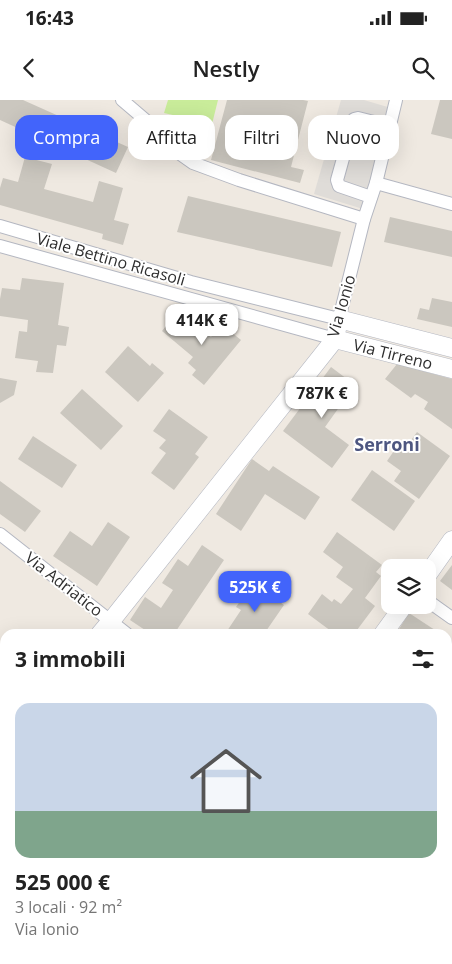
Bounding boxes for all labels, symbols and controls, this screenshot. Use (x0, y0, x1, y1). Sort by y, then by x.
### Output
text: 16:43 (25, 5, 74, 31)
text: Nestly (192, 53, 260, 83)
icon: back (15, 54, 43, 82)
icon: search (409, 54, 437, 82)
chip: Compra (15, 115, 118, 160)
chip: Affitta (128, 115, 215, 160)
chip: Filtri (225, 115, 298, 160)
chip: Nuovo (308, 115, 399, 160)
street label: Viale Bettino Ricasoli (34, 227, 188, 291)
street label: Via Ionio (322, 272, 360, 340)
pin: 414K € (161, 304, 243, 346)
text: 414K € (176, 309, 228, 331)
street label: Via Tirreno (351, 334, 435, 374)
pin: 787K € (281, 376, 363, 419)
text: 787K € (296, 382, 348, 404)
district label: Serroni (354, 432, 420, 456)
street label: Via Adriatico (21, 547, 107, 621)
map controls (381, 559, 436, 614)
button: layers (381, 559, 436, 614)
pin: 525K € (214, 570, 296, 613)
text: 525K € (229, 576, 281, 598)
text: 3 immobili (15, 645, 126, 673)
icon: filters (409, 645, 437, 673)
icon: home (181, 736, 271, 826)
text: 525 000 € (15, 868, 110, 896)
text: 3 locali · 92 m² (15, 896, 122, 918)
text: Via Ionio (15, 918, 79, 940)

